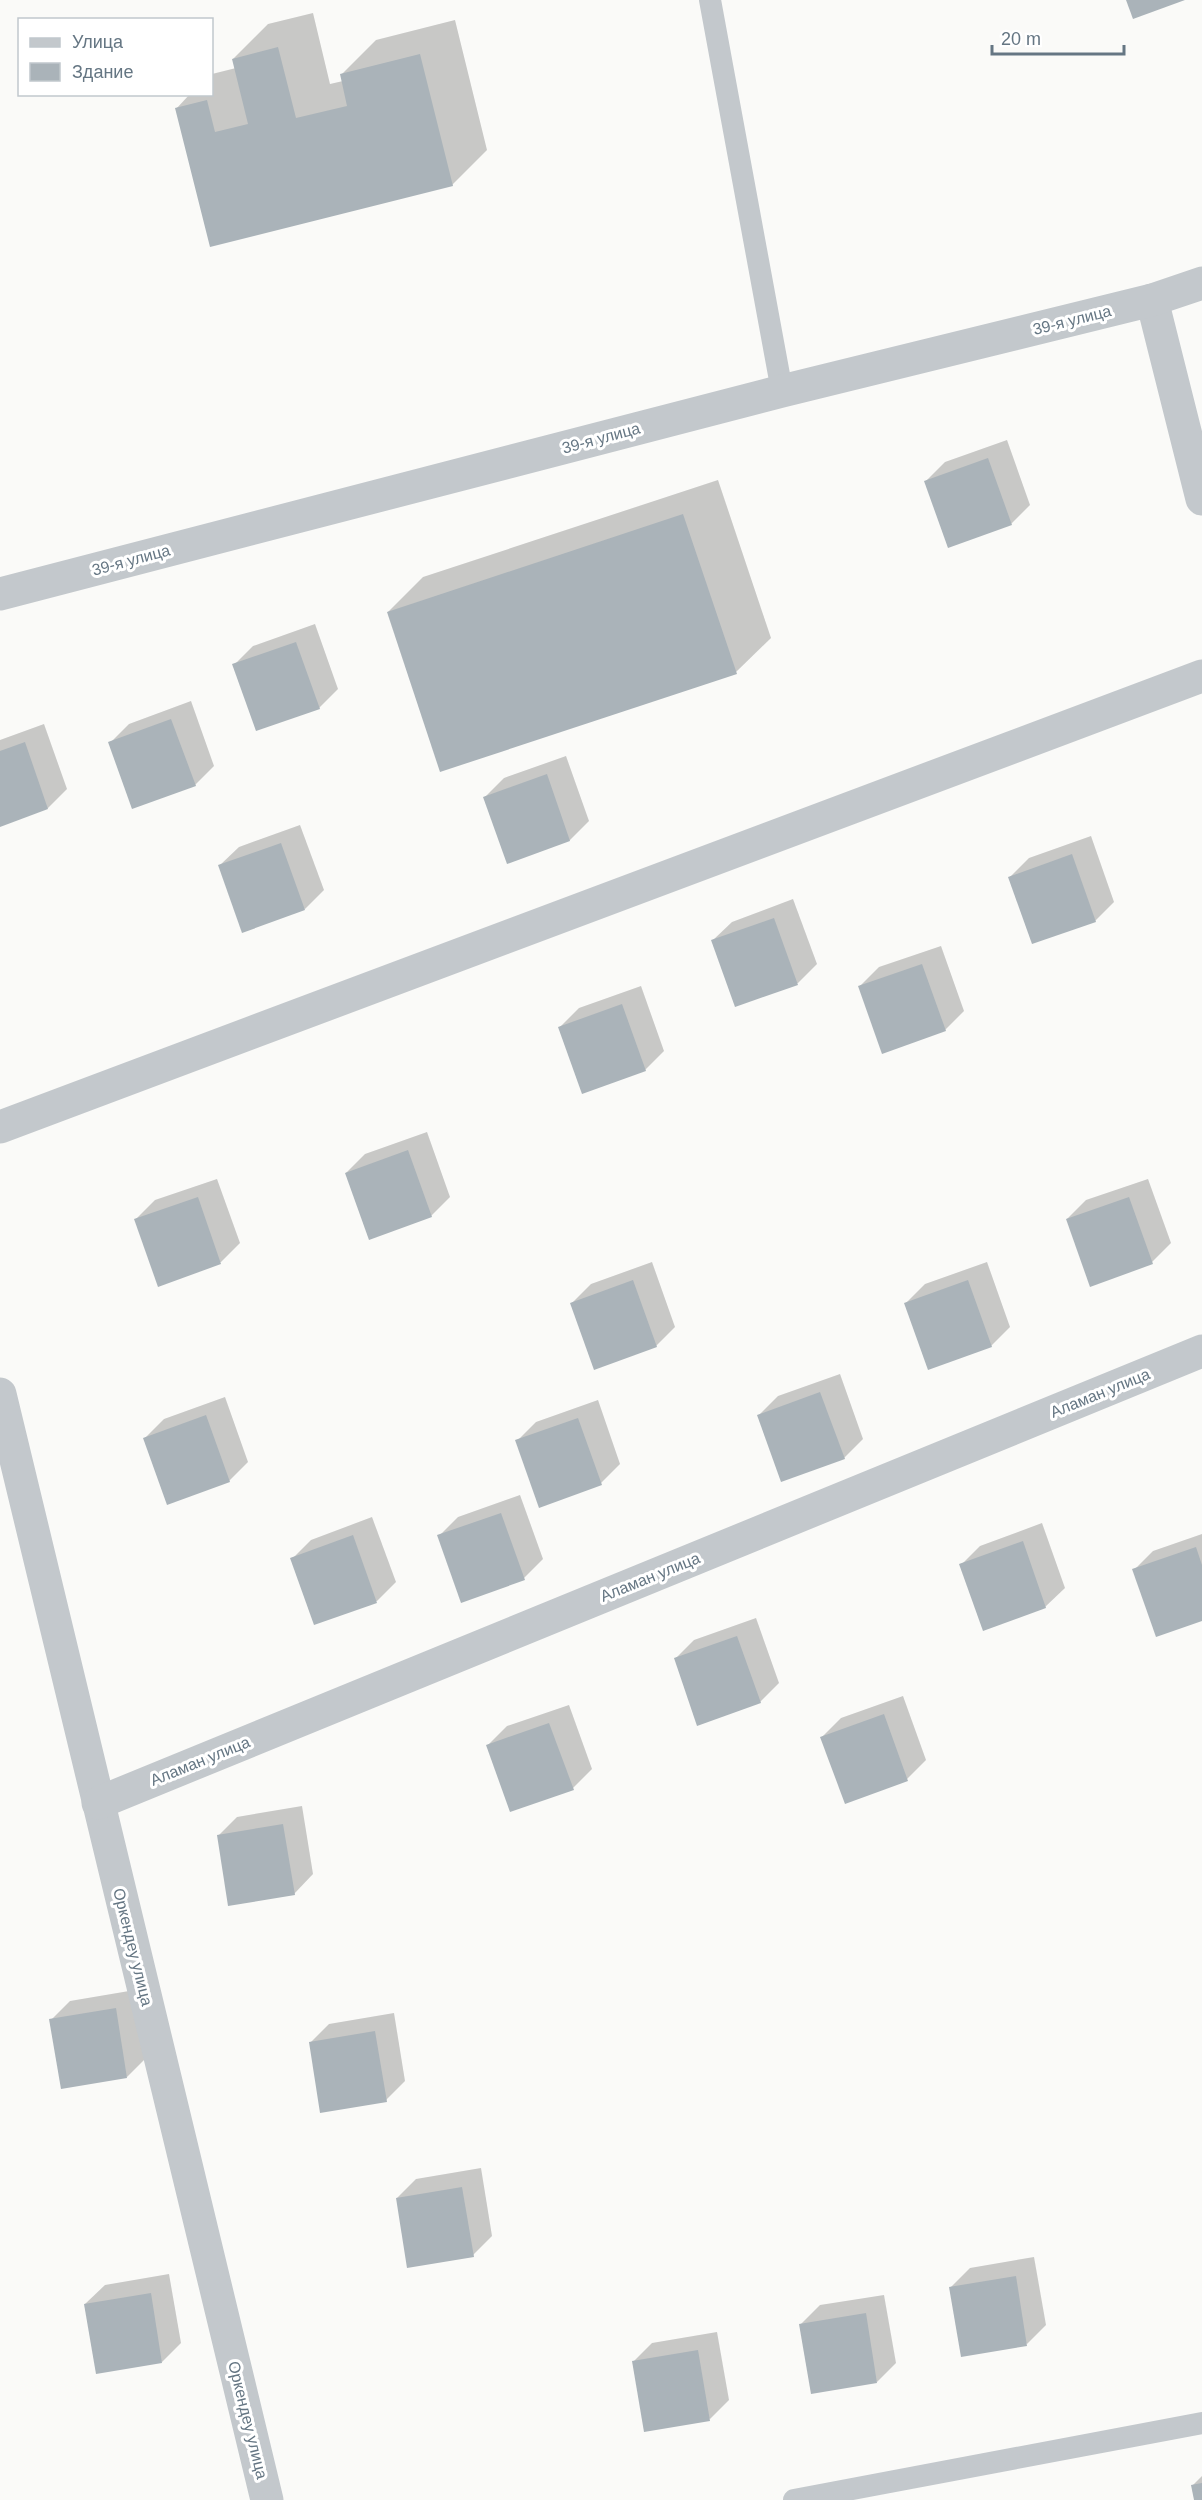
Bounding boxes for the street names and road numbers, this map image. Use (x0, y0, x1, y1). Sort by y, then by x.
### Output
street label: 39-я улица (1031, 302, 1113, 338)
street label: 39-я улица (560, 419, 642, 457)
street label: 39-я улица (90, 541, 172, 579)
street label: Аламан улица (1048, 1365, 1152, 1421)
street label: Аламан улица (598, 1549, 702, 1605)
street label: Аламан улица (148, 1733, 252, 1789)
street label: Оркендеу улица (110, 1886, 156, 2008)
street label: Оркендеу улица (225, 2359, 271, 2481)

